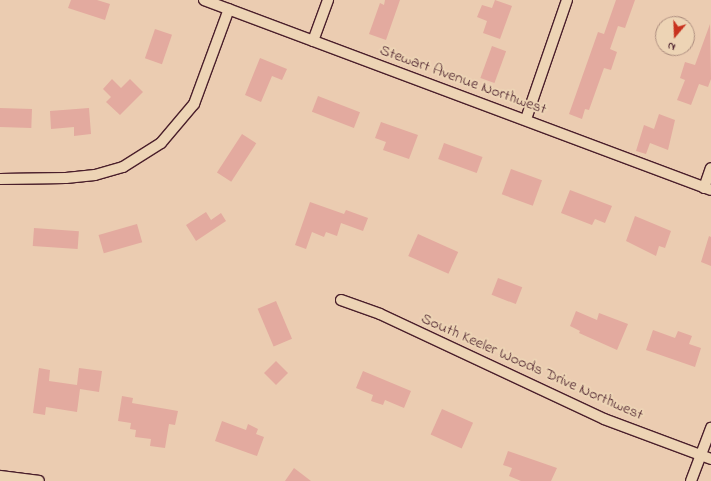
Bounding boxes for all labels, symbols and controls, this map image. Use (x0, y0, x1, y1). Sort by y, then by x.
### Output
north arrow (655, 16, 695, 56)
text: N (665, 38, 678, 55)
street label: Stewart Avenue Northwest (377, 41, 549, 119)
street label: South Keeler Woods Drive Northwest (418, 309, 646, 425)

